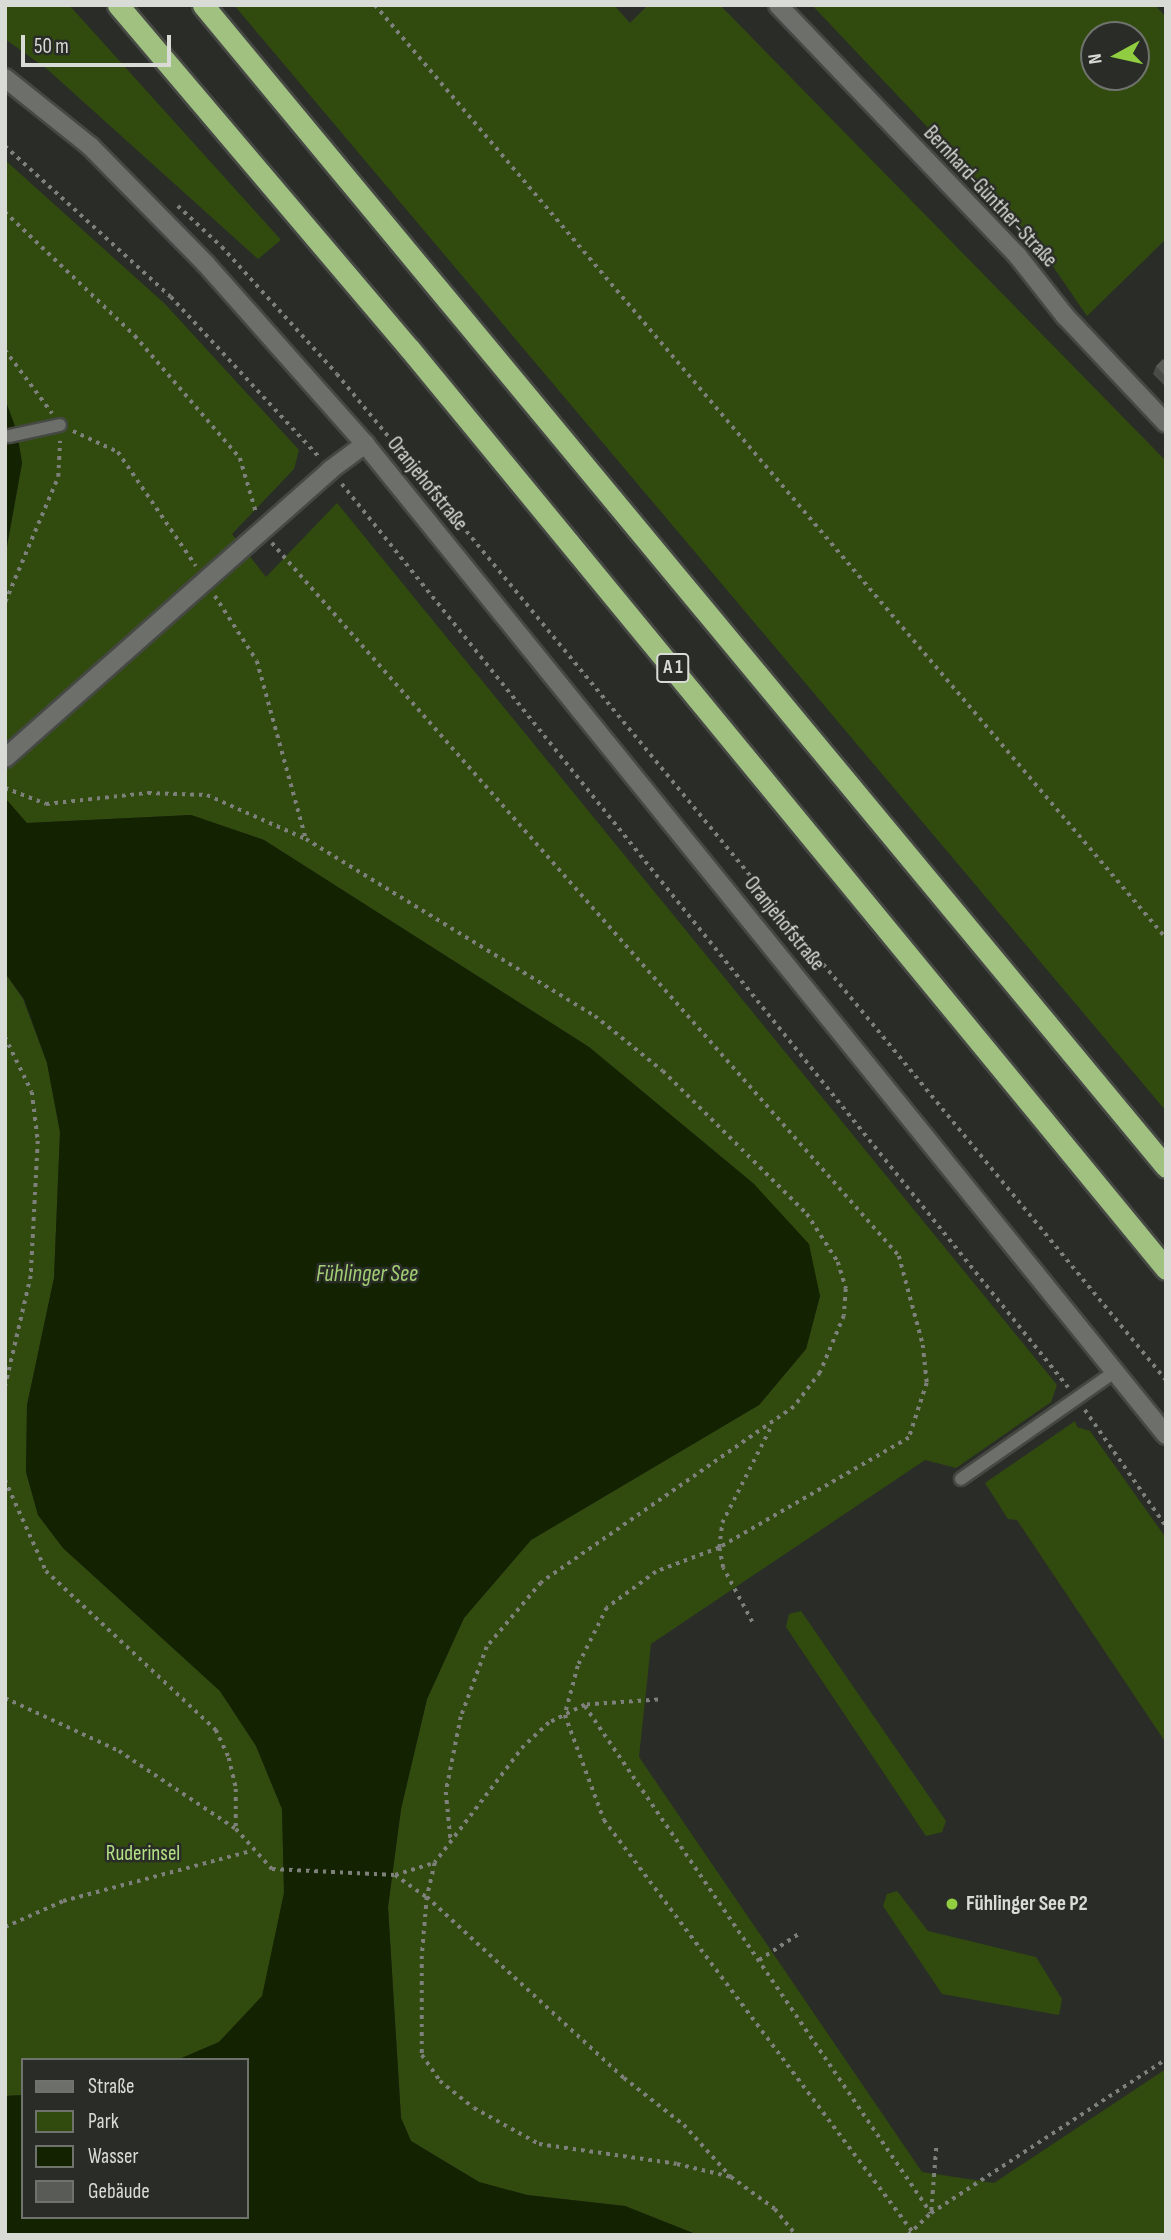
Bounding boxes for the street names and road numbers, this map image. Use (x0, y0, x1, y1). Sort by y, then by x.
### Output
street label: Bernhard-Günther-Straße (918, 121, 1062, 273)
street label: Oranjehofstraße (381, 432, 473, 536)
road number: A 1 (656, 652, 690, 684)
street label: Oranjehofstraße (738, 872, 830, 976)

